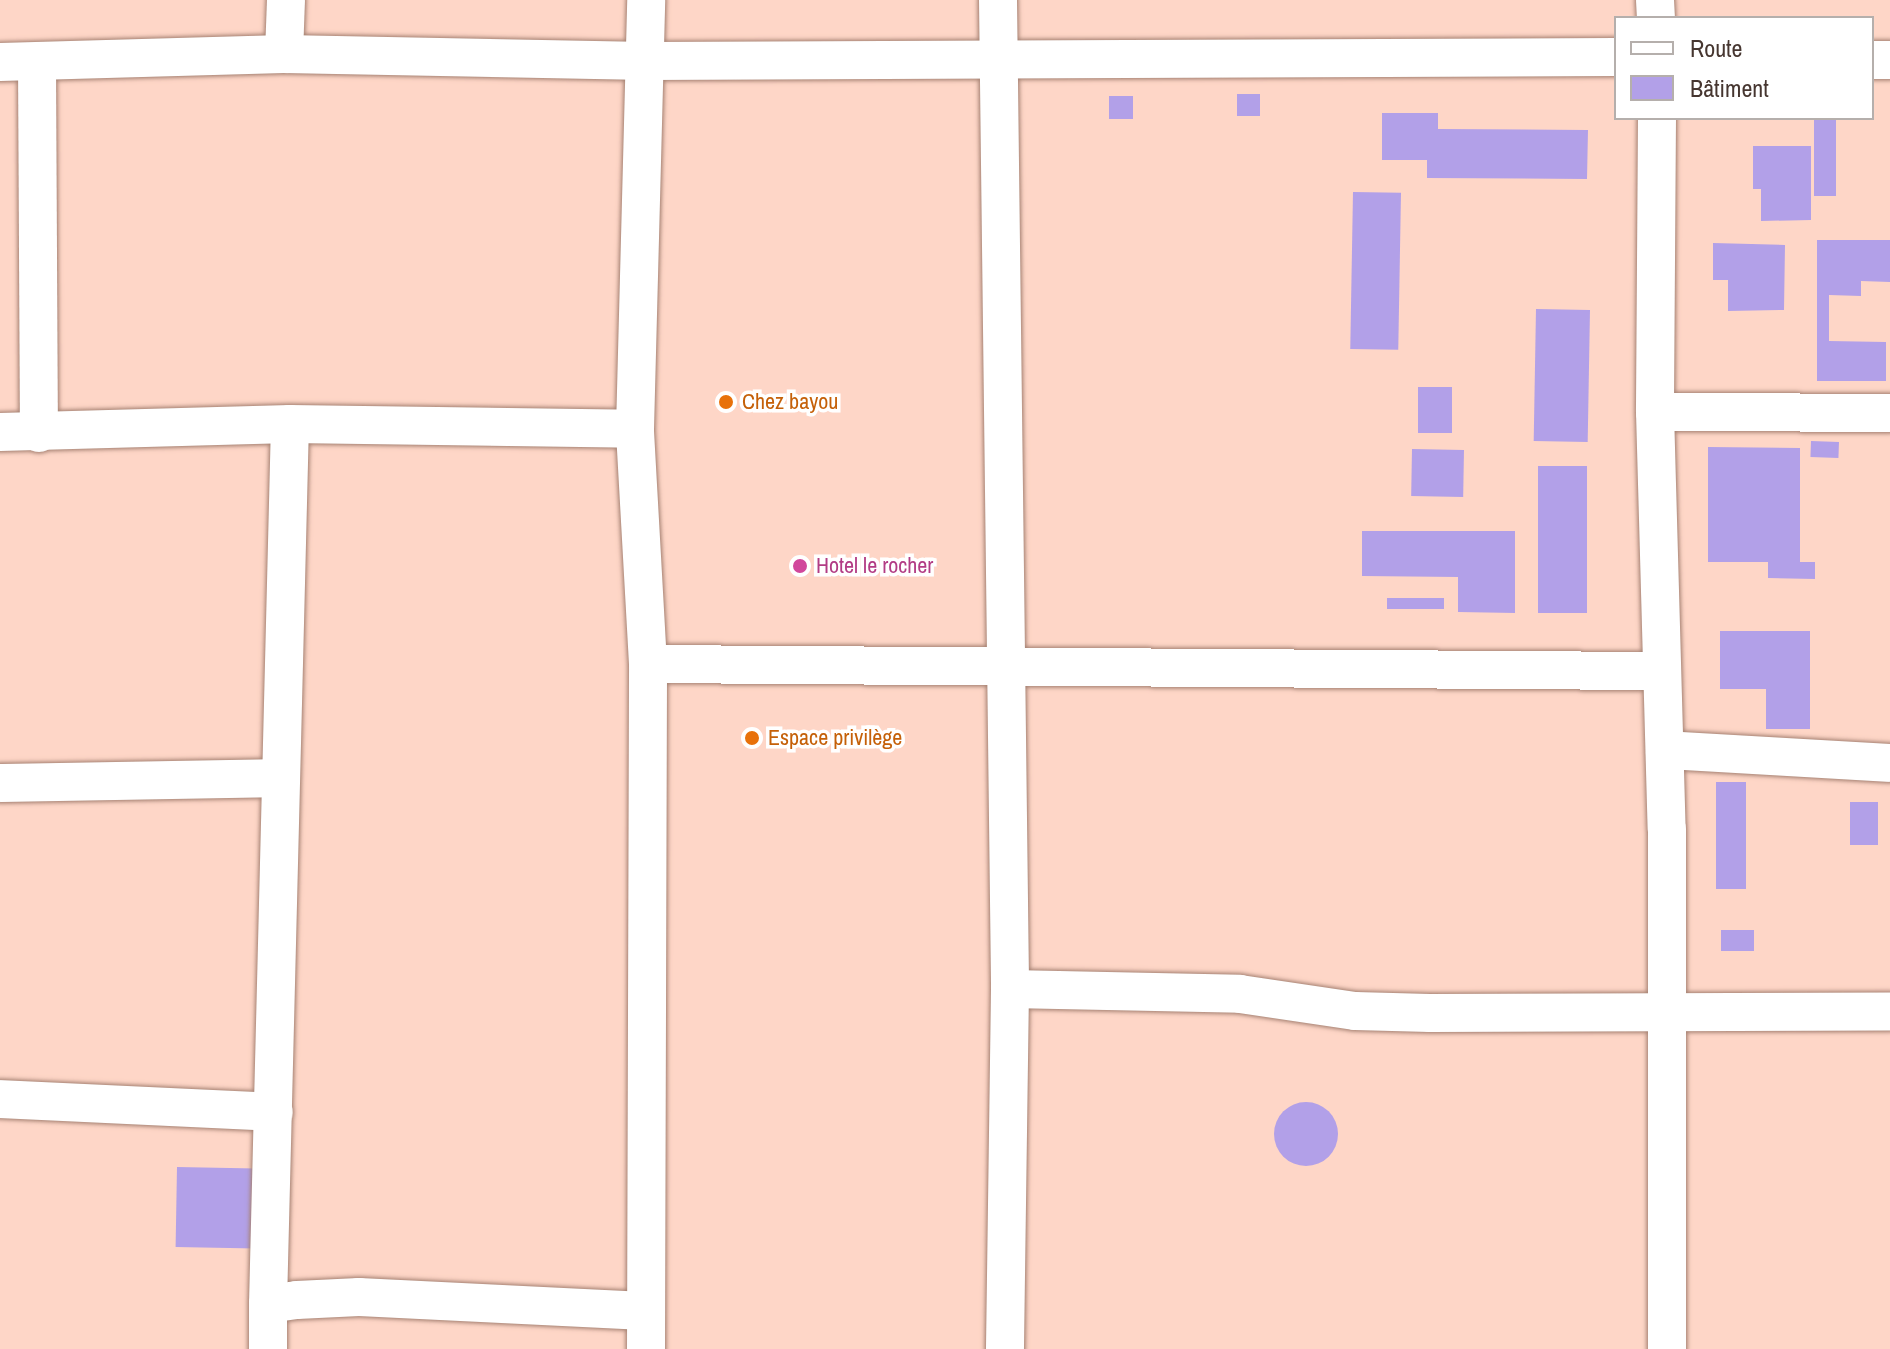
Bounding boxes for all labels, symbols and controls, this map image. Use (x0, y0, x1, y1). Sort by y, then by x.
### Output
legend (1614, 16, 1874, 120)
text: Route (1690, 32, 1743, 64)
text: Bâtiment (1690, 72, 1769, 104)
place label: Chez bayou (742, 389, 838, 415)
marker: Chez bayou (717, 393, 735, 411)
place label: Hotel le rocher (816, 553, 933, 579)
marker: Hotel le rocher (791, 557, 809, 575)
place label: Espace privilège (768, 725, 902, 751)
marker: Espace privilège (743, 729, 761, 747)

